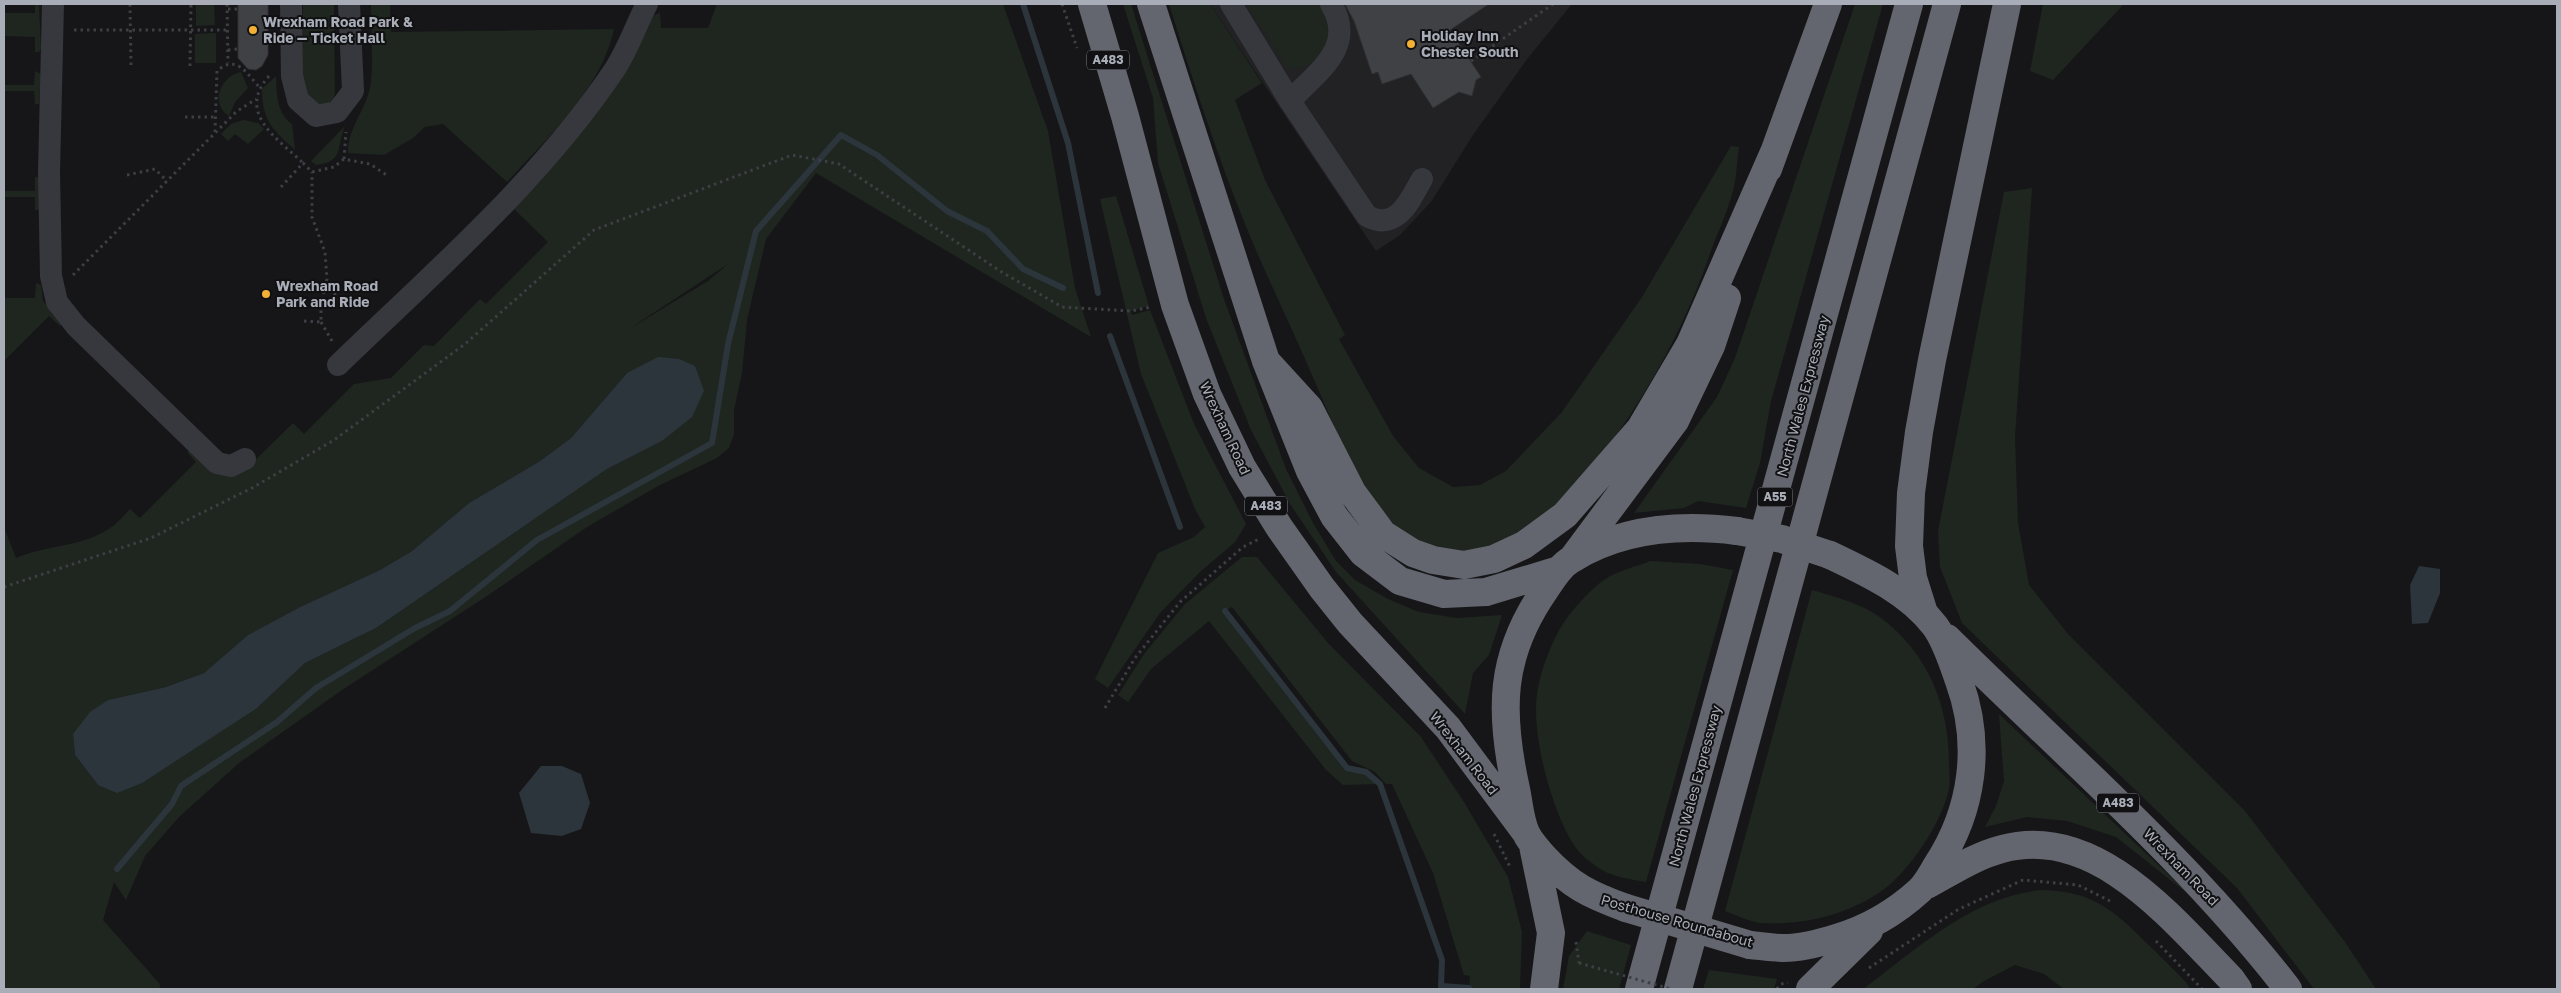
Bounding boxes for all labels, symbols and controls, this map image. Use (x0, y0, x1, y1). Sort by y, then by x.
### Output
place label: Wrexham Road Park & Ride — Ticket Hall (263, 13, 413, 46)
marker: Wrexham Road Park & Ride — Ticket Hall (247, 24, 259, 36)
place label: Holiday Inn Chester South (1421, 27, 1518, 60)
marker: Holiday Inn Chester South (1405, 38, 1417, 50)
road number: A483 (1087, 50, 1129, 70)
place label: Wrexham Road Park and Ride (276, 277, 378, 310)
marker: Wrexham Road Park and Ride (260, 288, 272, 300)
street label: North Wales Expressway (1773, 313, 1832, 478)
street label: Wrexham Road (1196, 379, 1254, 477)
road number: A55 (1758, 488, 1792, 507)
road number: A483 (1245, 496, 1287, 516)
street label: North Wales Expressway (1665, 703, 1724, 868)
street label: Wrexham Road (1427, 708, 1502, 798)
road number: A483 (2097, 794, 2139, 812)
street label: Wrexham Road (2140, 825, 2222, 909)
street label: Posthouse Roundabout (1599, 891, 1755, 950)

